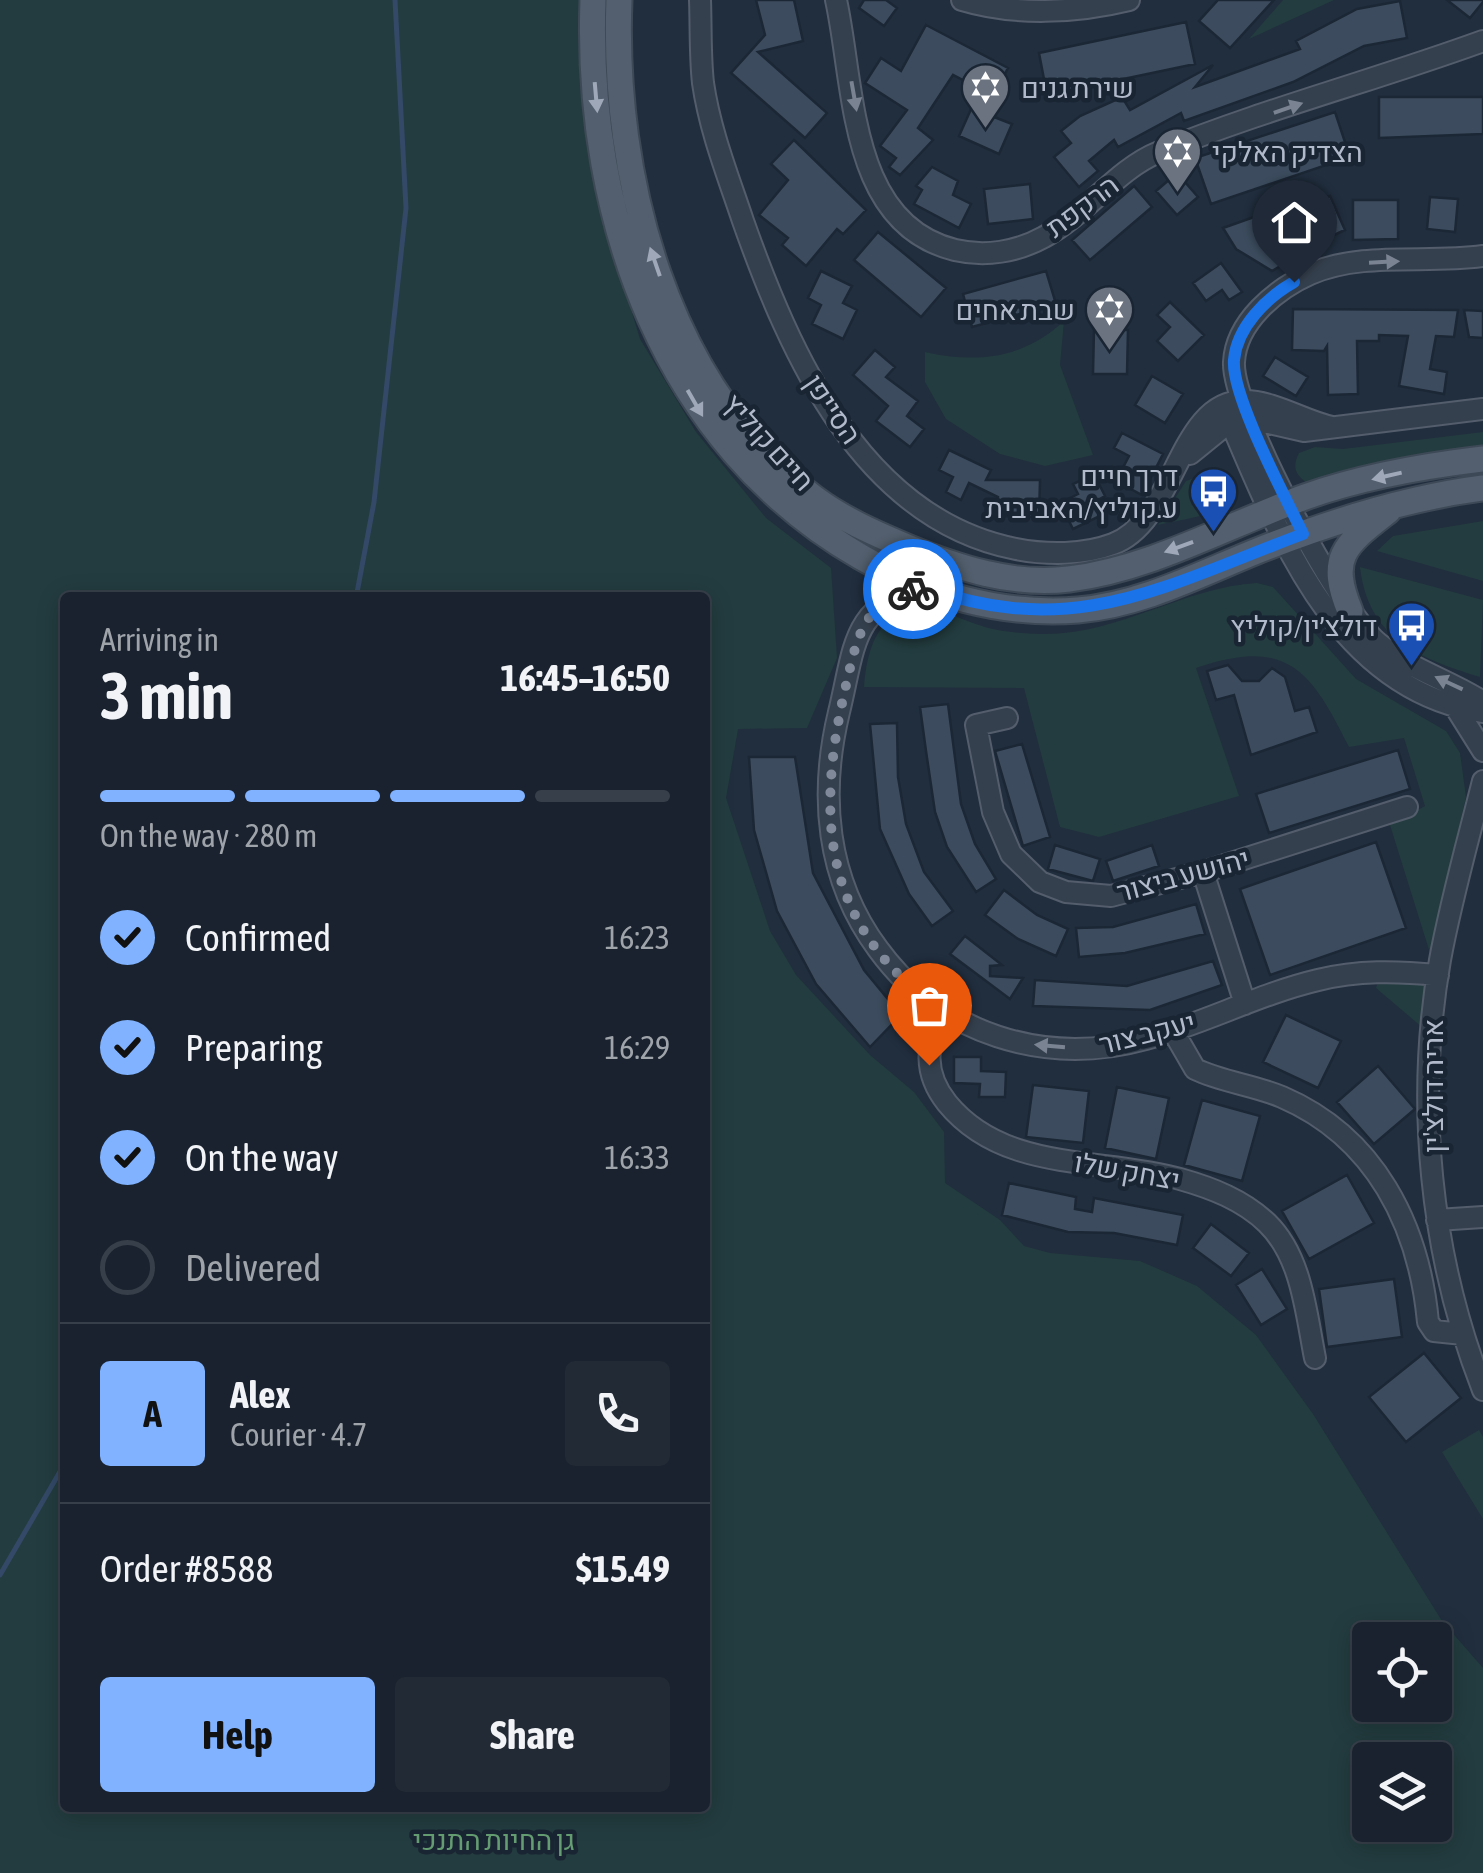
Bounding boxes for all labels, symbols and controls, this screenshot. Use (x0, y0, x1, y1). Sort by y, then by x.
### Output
synagogue icon: שירת גנים (960, 62, 1012, 130)
place label: שירת גנים (1021, 72, 1134, 104)
one-way arrow (847, 81, 862, 112)
one-way arrow (589, 82, 605, 114)
one-way arrow (1273, 100, 1303, 115)
synagogue icon: הצדיק האלקי (1151, 126, 1203, 194)
place label: הצדיק האלקי (1212, 136, 1363, 168)
street label: הרקפת (1039, 168, 1125, 244)
pin (1252, 180, 1337, 283)
icon: home (1267, 195, 1322, 250)
one-way arrow (646, 246, 661, 276)
one-way arrow (1369, 254, 1400, 270)
synagogue icon: שבת אחים (1084, 284, 1136, 352)
place label: שבת אחים (955, 294, 1075, 326)
street label: הסייפן (798, 368, 868, 450)
street label: חיים קוליץ (717, 387, 821, 497)
one-way arrow (686, 389, 703, 417)
place label: דרך חיים ע.קוליץ/האביבית (986, 460, 1178, 524)
bus stop icon: דרך חיים ע.קוליץ/האביבית (1187, 466, 1239, 534)
one-way arrow (1371, 469, 1402, 484)
courier (863, 539, 963, 639)
one-way arrow (1164, 540, 1194, 555)
icon: bike (886, 562, 941, 617)
bus stop icon: דולצ׳ין/קוליץ (1386, 600, 1438, 668)
place label: דולצ׳ין/קוליץ (1230, 610, 1377, 642)
text: Arriving in (100, 621, 219, 658)
text: 16:45–16:50 (500, 656, 670, 699)
text: 3 min (100, 658, 233, 733)
one-way arrow (1434, 674, 1463, 691)
text: On the way · 280 m (100, 817, 317, 854)
street label: יהושע ביצור (1113, 842, 1253, 908)
icon: check (100, 910, 155, 965)
text: Confirmed (185, 916, 331, 959)
text: 16:23 (604, 919, 670, 956)
pin (887, 963, 972, 1066)
icon: bag (902, 978, 957, 1033)
street label: יעקב צור (1096, 1006, 1198, 1060)
street label: אריה דולצ'ין (1417, 1019, 1449, 1153)
icon: check (100, 1020, 155, 1075)
text: Preparing (185, 1026, 323, 1069)
text: 16:29 (604, 1029, 670, 1066)
one-way arrow (1034, 1038, 1065, 1054)
icon: check (100, 1130, 155, 1185)
text: On the way (185, 1136, 338, 1179)
text: 16:33 (604, 1139, 670, 1176)
street label: יצחק שלו (1072, 1146, 1182, 1196)
text: Delivered (185, 1246, 321, 1289)
button: phone (565, 1361, 670, 1466)
text: Alex (230, 1373, 291, 1416)
text: A (143, 1392, 162, 1435)
text: Courier · 4.7 (230, 1416, 367, 1453)
text: Order #8588 (100, 1547, 273, 1590)
text: $15.49 (576, 1547, 670, 1590)
map controls (1352, 1622, 1452, 1842)
button: locate (1352, 1622, 1452, 1722)
button: Help (100, 1677, 375, 1792)
button: Share (395, 1677, 670, 1792)
button: layers (1352, 1742, 1452, 1842)
park label: גן החיות התנכי (413, 1824, 575, 1856)

